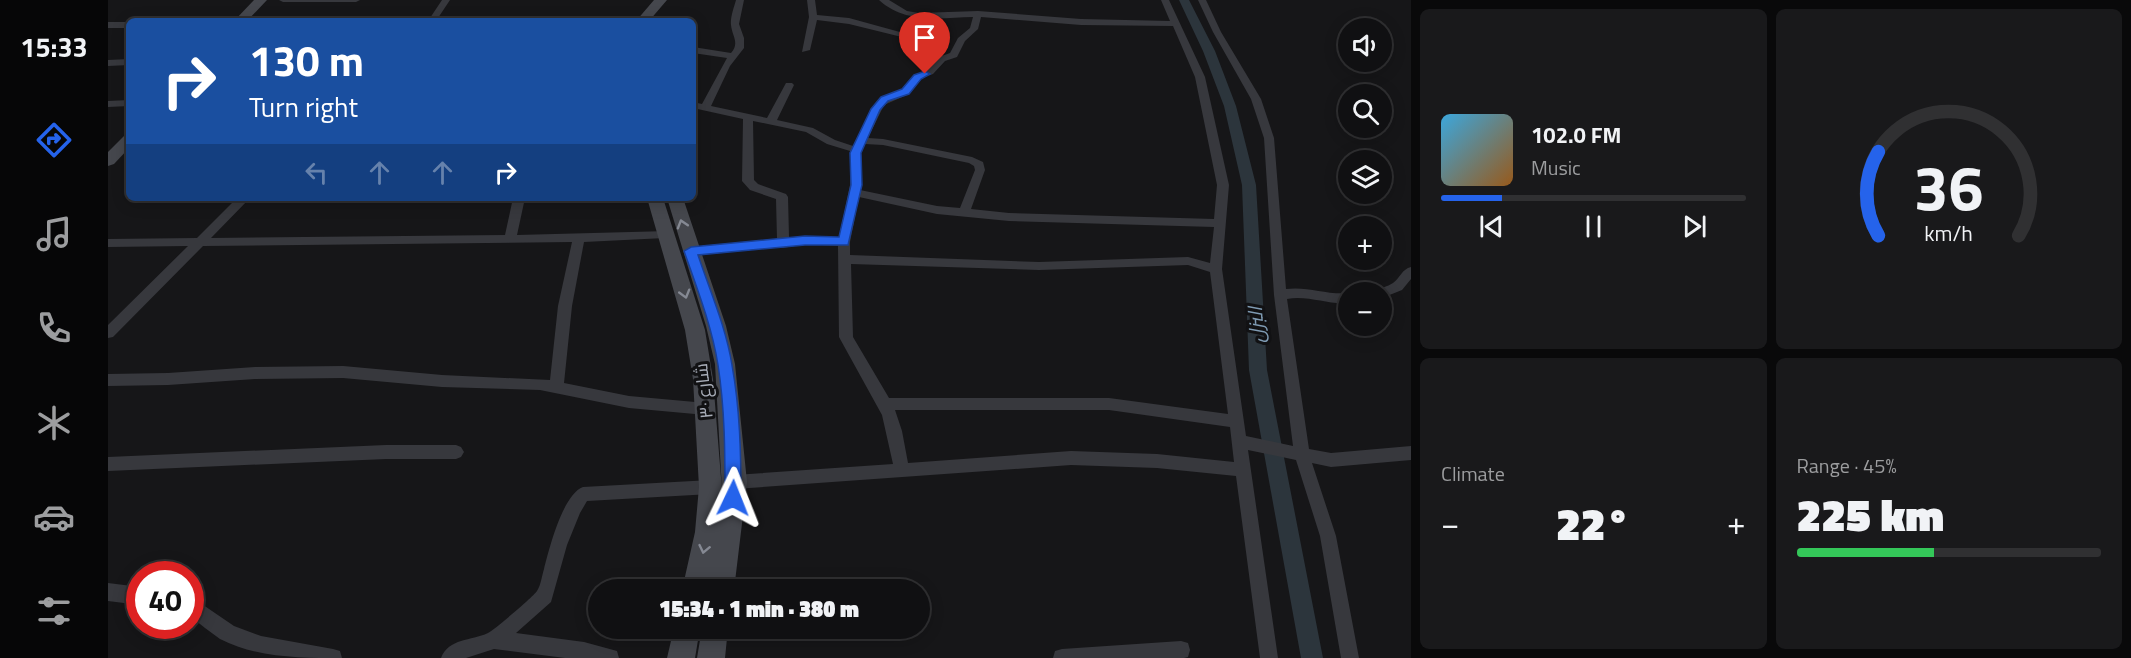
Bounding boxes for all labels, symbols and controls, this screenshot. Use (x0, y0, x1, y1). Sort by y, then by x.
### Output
pin (899, 12, 950, 74)
map controls (1338, 18, 1392, 336)
button: sound (1338, 18, 1392, 72)
icon: arrive (908, 21, 941, 54)
text: 15:33 (20, 26, 88, 67)
text: 130 m (249, 28, 364, 92)
icon: right (150, 42, 228, 120)
button: search (1338, 84, 1392, 138)
text: Turn right (249, 86, 358, 127)
text: 102.0 FM (1531, 118, 1621, 152)
icon: directions (33, 119, 75, 161)
text: 36 (1914, 139, 1984, 234)
button: layers (1338, 150, 1392, 204)
text: Music (1531, 152, 1581, 183)
icon: left (300, 156, 333, 189)
icon: ahead (363, 156, 396, 189)
icon: ahead (426, 156, 459, 189)
icon: right (489, 156, 522, 189)
icon: previous (1475, 210, 1508, 243)
icon: pause (1577, 210, 1610, 243)
icon: next (1678, 210, 1711, 243)
icon: music (33, 213, 75, 255)
button: + (1338, 216, 1392, 270)
text: km/h (1924, 217, 1973, 249)
one-way arrow (677, 219, 689, 230)
button: − (1338, 282, 1392, 336)
one-way arrow (677, 289, 690, 299)
water label: البزل (1239, 304, 1272, 344)
icon: phone (33, 307, 75, 349)
street label: شارع ٣٠ (687, 362, 720, 420)
icon: climate (33, 402, 75, 444)
text: Range · 45% (1797, 450, 1897, 481)
text: Climate (1441, 458, 1505, 489)
position arrow (701, 466, 765, 530)
text: 225 km (1797, 480, 1944, 548)
text: 22° (1556, 489, 1630, 557)
icon: car (33, 496, 75, 538)
text: − (1441, 498, 1459, 548)
text: + (1727, 498, 1745, 548)
one-way arrow (698, 544, 711, 554)
speed limit sign: 40 (126, 561, 204, 639)
icon: filters (33, 590, 75, 632)
text: 15:34 · 1 min · 380 m (659, 592, 859, 626)

